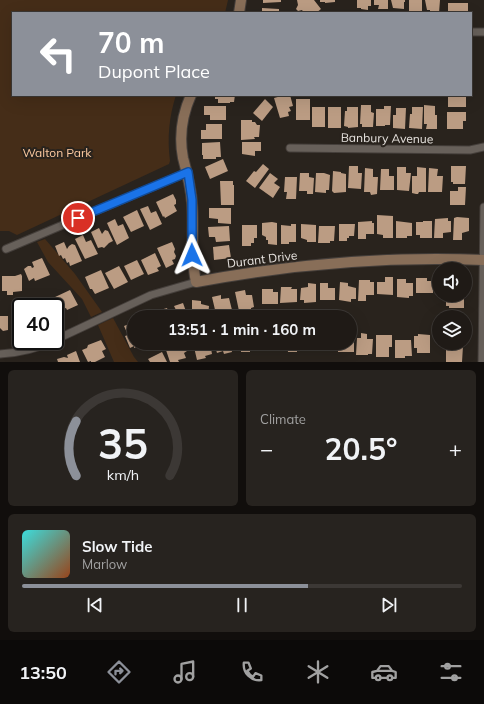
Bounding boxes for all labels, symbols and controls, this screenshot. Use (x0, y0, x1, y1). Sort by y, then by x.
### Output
text: 70 m (98, 25, 164, 60)
icon: left (32, 28, 84, 80)
text: Dupont Place (98, 60, 210, 83)
street label: Banbury Avenue (341, 130, 433, 146)
park label: Walton Park (22, 145, 92, 160)
pin (61, 201, 95, 235)
icon: arrive (67, 207, 89, 229)
position arrow (171, 234, 213, 276)
street label: Durant Drive (226, 247, 298, 271)
map controls (432, 262, 472, 350)
button: sound (432, 262, 472, 302)
speed limit sign: 40 (12, 298, 64, 350)
button: layers (432, 310, 472, 350)
text: 13:51 · 1 min · 160 m (168, 320, 316, 339)
text: Climate (260, 411, 306, 427)
text: 35 (98, 417, 148, 469)
text: 20.5° (325, 430, 397, 468)
text: − (260, 435, 273, 463)
text: + (449, 435, 462, 463)
text: km/h (107, 466, 139, 484)
text: Slow Tide (82, 537, 152, 556)
text: Marlow (82, 556, 127, 572)
icon: previous (84, 594, 106, 616)
icon: pause (231, 594, 253, 616)
icon: next (378, 594, 400, 616)
icon: directions (105, 658, 133, 686)
icon: music (171, 658, 199, 686)
icon: phone (238, 658, 266, 686)
icon: climate (304, 658, 332, 686)
icon: car (370, 658, 398, 686)
icon: filters (437, 658, 465, 686)
text: 13:50 (19, 661, 67, 684)

